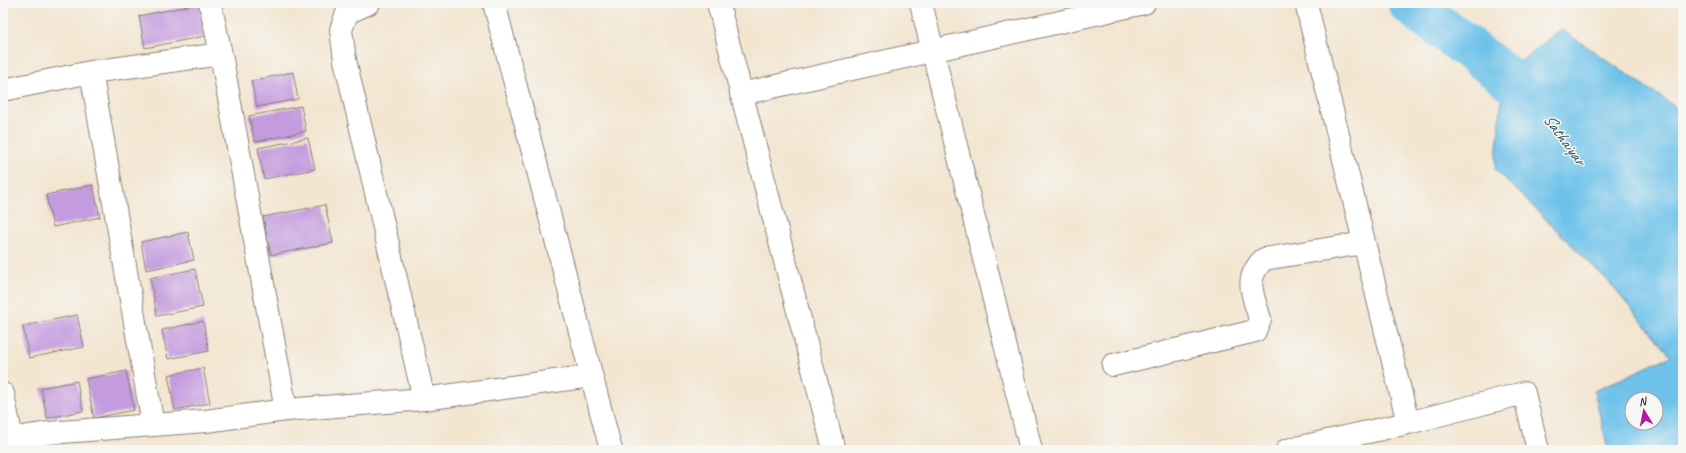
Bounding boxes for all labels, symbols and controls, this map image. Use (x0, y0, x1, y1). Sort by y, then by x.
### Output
water label: Sathaiyar (1539, 110, 1592, 171)
north arrow (1624, 391, 1664, 431)
text: N (1638, 393, 1649, 409)

